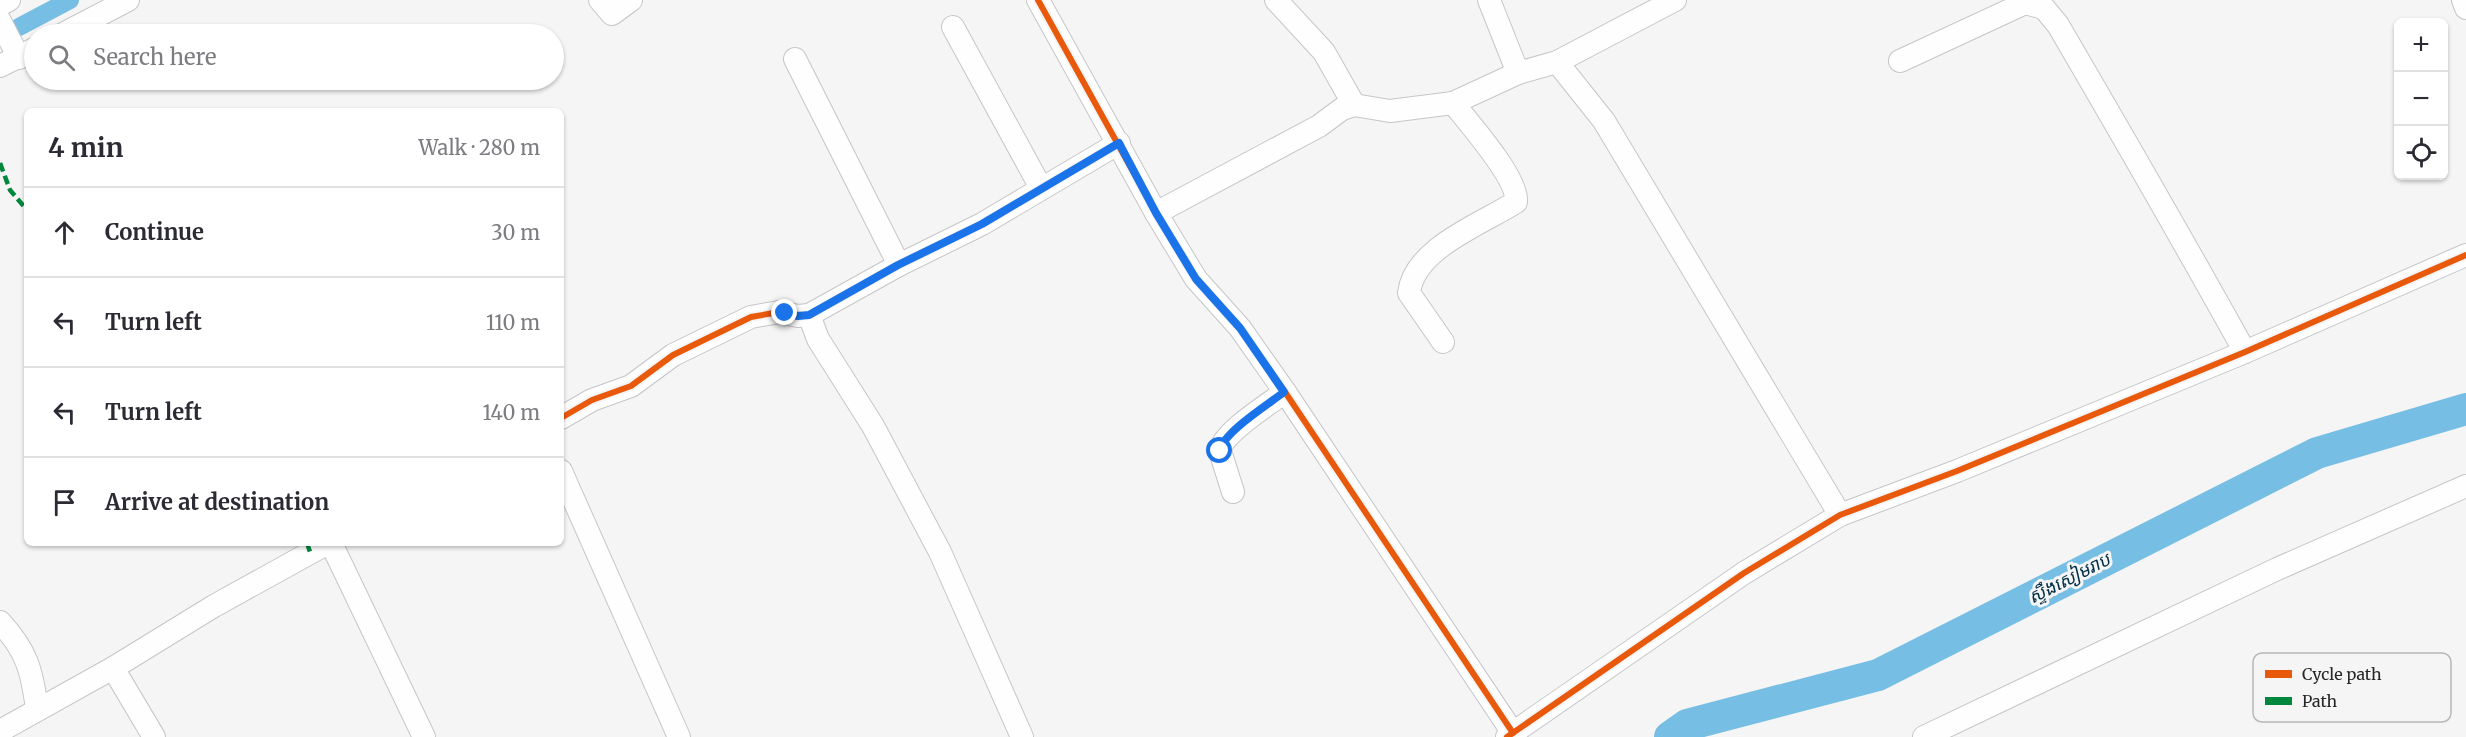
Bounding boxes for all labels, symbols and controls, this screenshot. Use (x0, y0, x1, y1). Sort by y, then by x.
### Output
map controls (2394, 18, 2448, 180)
button: + (2394, 18, 2448, 72)
search box (24, 24, 564, 90)
icon: search (45, 41, 78, 74)
text: Search here (93, 43, 216, 71)
button: − (2394, 72, 2448, 126)
button: locate (2394, 126, 2448, 180)
text: 4 min (48, 131, 123, 164)
text: Walk · 280 m (418, 135, 540, 160)
icon: ahead (48, 216, 81, 249)
text: Continue (105, 218, 204, 246)
text: 30 m (491, 220, 540, 245)
route end (771, 299, 797, 325)
icon: left (48, 306, 81, 339)
text: Turn left (105, 308, 202, 336)
text: 110 m (486, 310, 540, 335)
icon: left (48, 396, 81, 429)
text: Turn left (105, 398, 202, 426)
text: 140 m (483, 400, 540, 425)
route start (1206, 437, 1232, 463)
icon: arrive (48, 486, 81, 519)
text: Arrive at destination (105, 488, 329, 516)
water label: ស្ទឹងសៀមរាប (2024, 547, 2116, 609)
legend (2253, 653, 2451, 722)
text: Cycle path (2302, 664, 2382, 684)
text: Path (2302, 691, 2338, 711)

